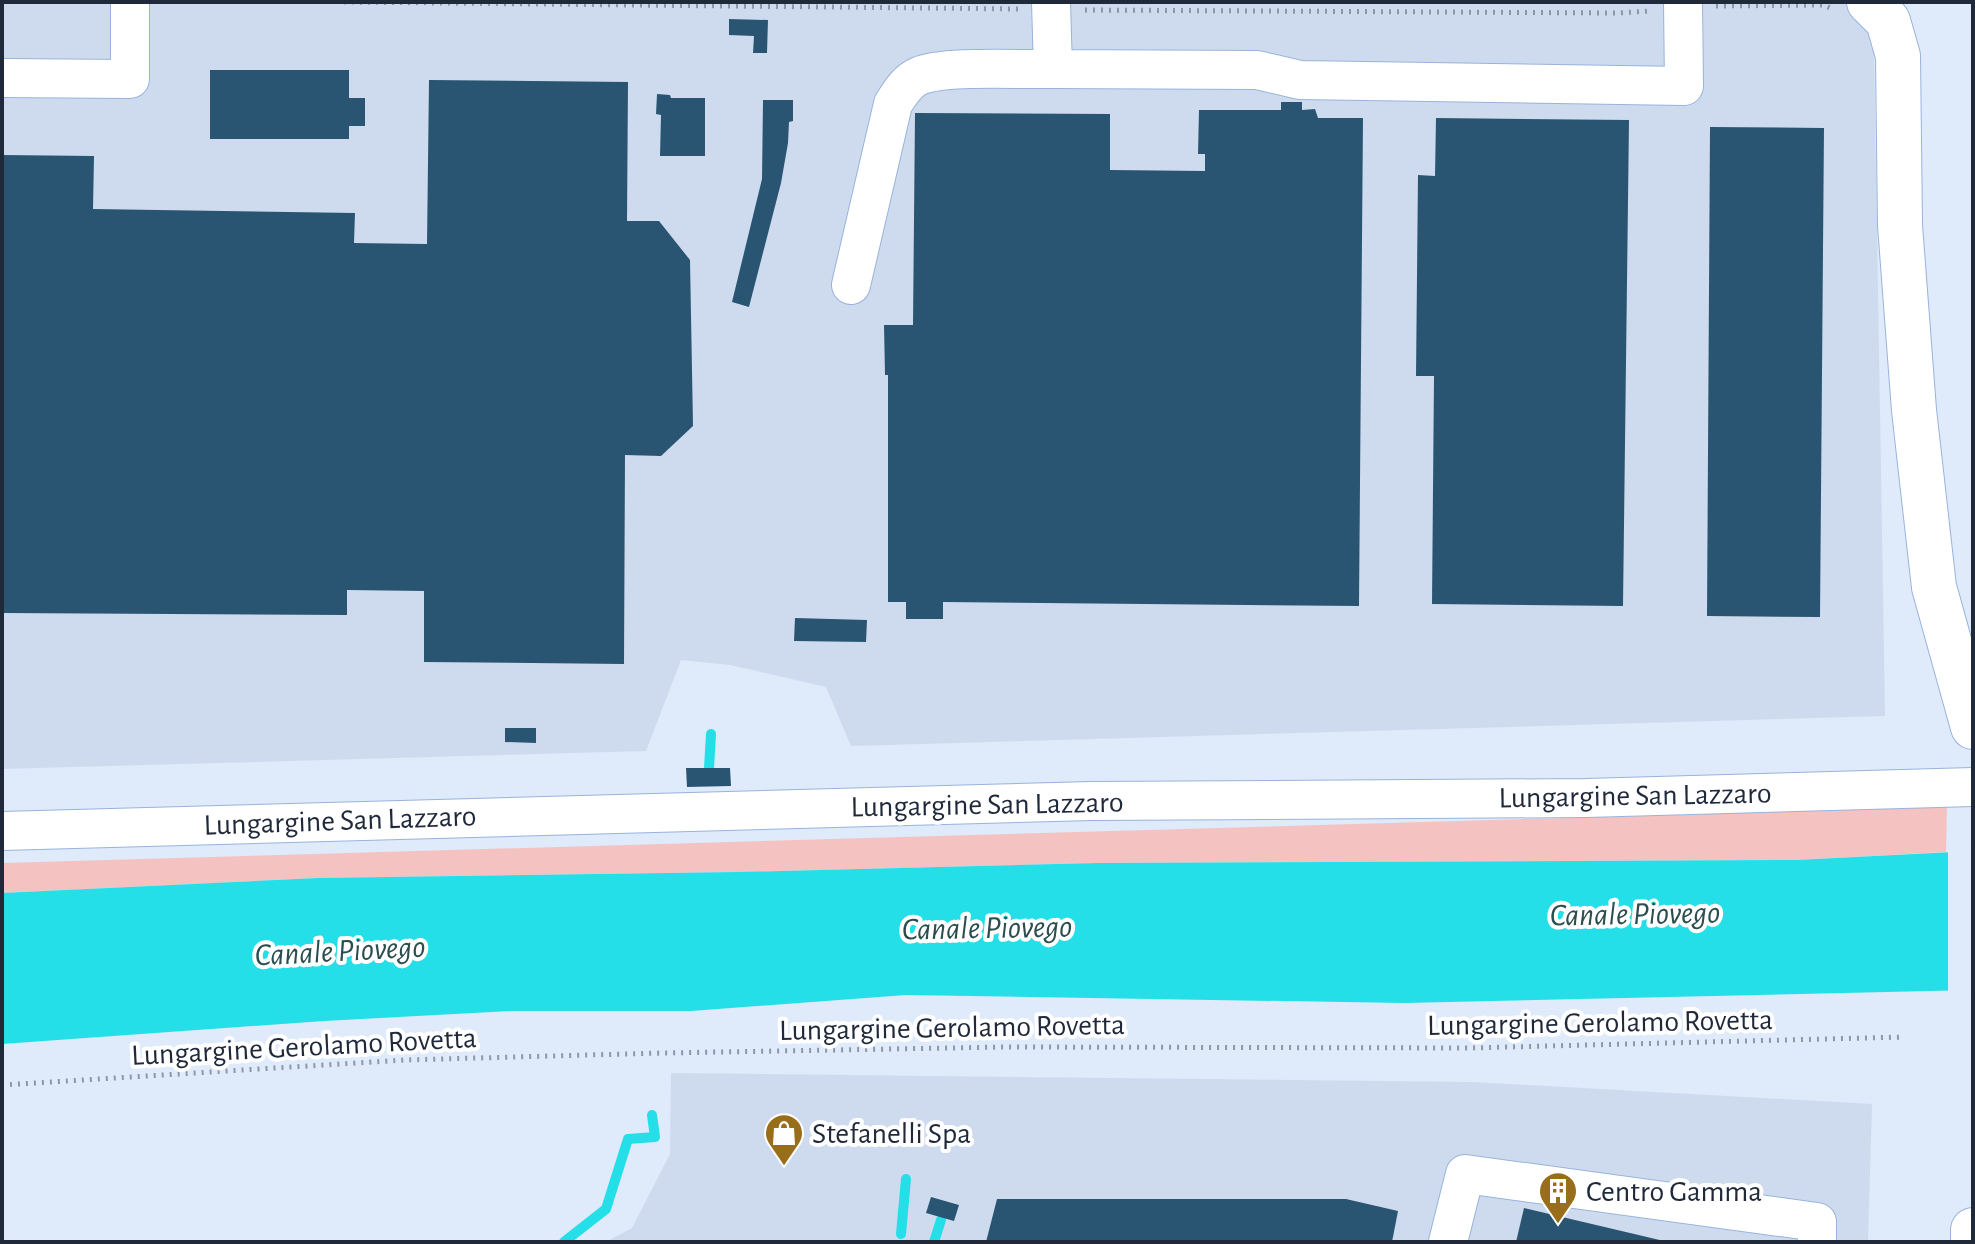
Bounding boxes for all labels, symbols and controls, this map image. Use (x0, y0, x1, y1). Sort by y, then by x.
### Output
street label: Lungargine San Lazzaro (1498, 779, 1772, 813)
street label: Lungargine San Lazzaro (850, 788, 1124, 822)
street label: Lungargine San Lazzaro (203, 801, 477, 841)
water label: Canale Piovego (1549, 897, 1721, 931)
water label: Canale Piovego (901, 911, 1073, 945)
water label: Canale Piovego (254, 931, 426, 971)
street label: Lungargine Gerolamo Rovetta (1427, 1005, 1773, 1041)
street label: Lungargine Gerolamo Rovetta (779, 1010, 1125, 1046)
street label: Lungargine Gerolamo Rovetta (131, 1023, 477, 1071)
shop icon: Stefanelli Spa (763, 1112, 805, 1167)
place label: Stefanelli Spa (812, 1119, 971, 1149)
building icon: Centro Gamma (1537, 1170, 1579, 1225)
place label: Centro Gamma (1586, 1177, 1762, 1207)

